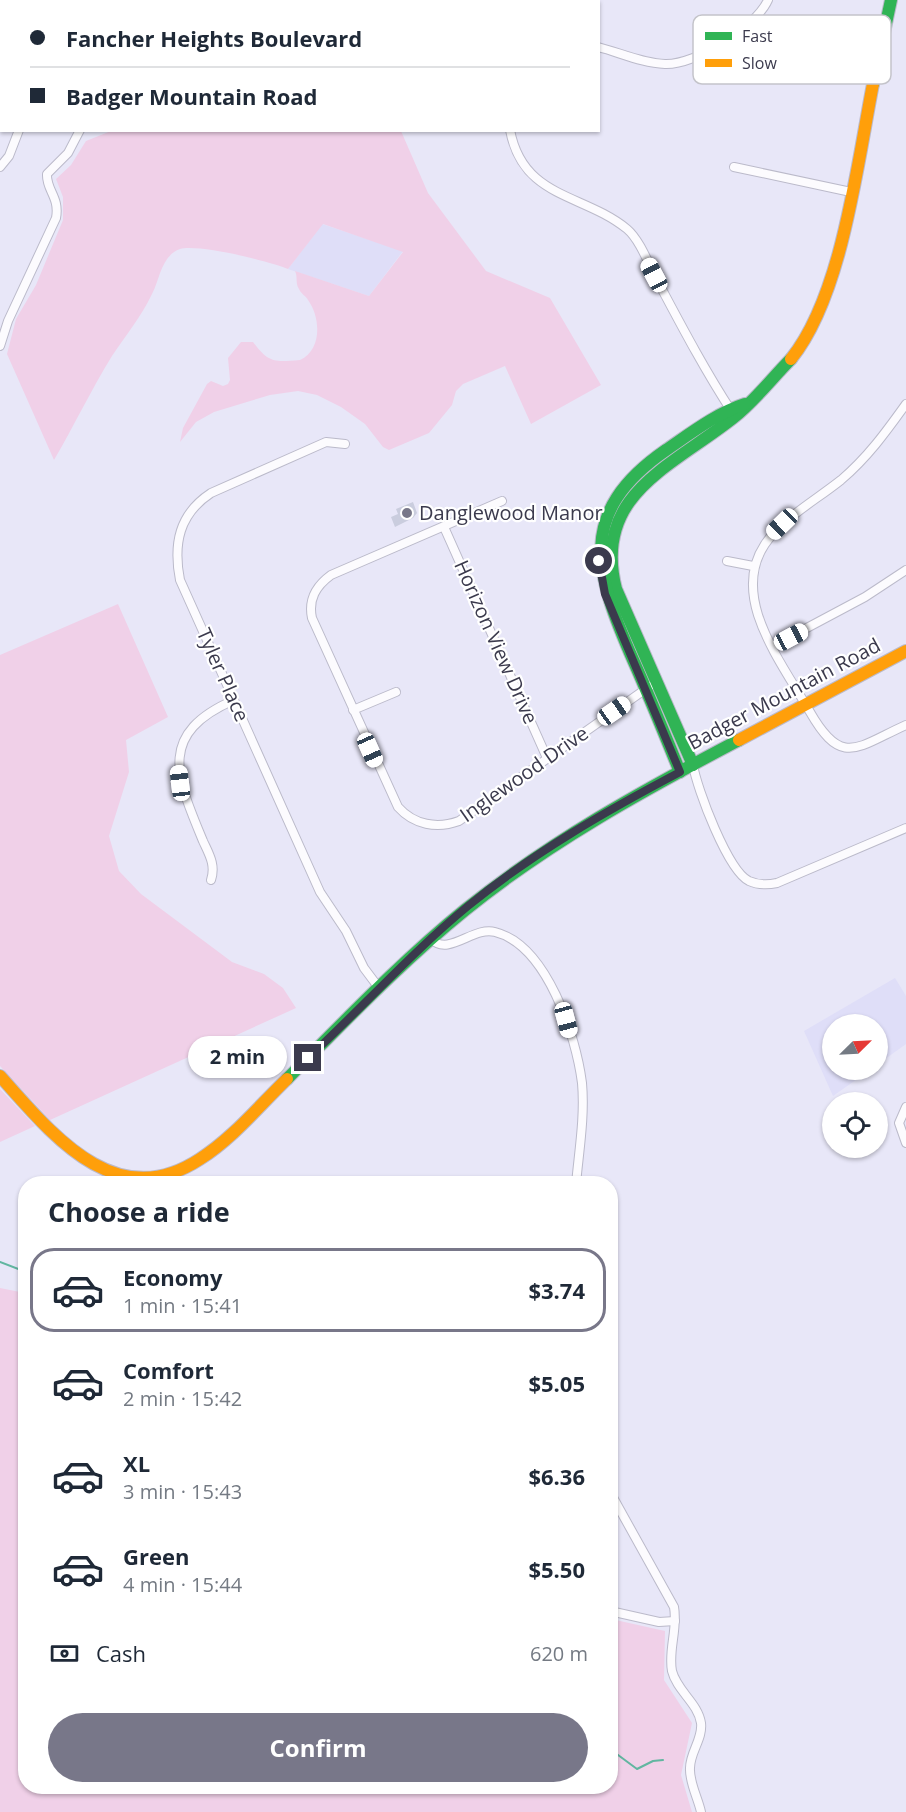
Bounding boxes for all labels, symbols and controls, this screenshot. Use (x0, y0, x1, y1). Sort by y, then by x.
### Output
legend (693, 15, 891, 84)
text: Fancher Heights Boulevard (66, 23, 362, 53)
text: Fast (742, 25, 773, 47)
text: Slow (742, 52, 777, 74)
text: Badger Mountain Road (66, 81, 318, 111)
car (638, 255, 670, 295)
place label: Danglewood Manor (419, 499, 603, 526)
car (763, 505, 801, 543)
marker: Danglewood Manor (400, 506, 414, 520)
route start (585, 547, 612, 574)
street label: Horizon View Drive (448, 556, 545, 728)
car (771, 621, 811, 653)
street label: Tyler Place (191, 624, 256, 726)
street label: Badger Mountain Road (683, 631, 885, 756)
car (594, 693, 634, 729)
street label: Inglewood Drive (454, 719, 593, 828)
car (354, 730, 386, 770)
car (169, 764, 191, 802)
car (553, 1000, 579, 1040)
north arrow (822, 1014, 888, 1080)
map controls (822, 1014, 888, 1158)
callout: 2 min (188, 1037, 287, 1079)
text: 2 min (210, 1043, 265, 1070)
route end (294, 1044, 321, 1071)
button: locate (822, 1092, 888, 1158)
text: Choose a ride (48, 1193, 230, 1230)
text: Economy (123, 1262, 222, 1292)
icon: car (51, 1263, 105, 1317)
text: $3.74 (528, 1275, 585, 1305)
text: 1 min · 15:41 (123, 1292, 242, 1319)
text: Comfort (123, 1355, 214, 1385)
icon: car (51, 1356, 105, 1410)
text: $5.05 (528, 1368, 585, 1398)
text: 2 min · 15:42 (123, 1385, 242, 1412)
text: XL (123, 1448, 150, 1478)
icon: car (51, 1449, 105, 1503)
text: $6.36 (528, 1461, 585, 1491)
text: 3 min · 15:43 (123, 1478, 242, 1505)
text: Green (123, 1541, 189, 1571)
icon: car (51, 1542, 105, 1596)
text: $5.50 (528, 1554, 585, 1584)
text: 4 min · 15:44 (123, 1571, 242, 1598)
icon: cash (48, 1637, 81, 1670)
text: Cash (96, 1638, 146, 1668)
text: 620 m (530, 1640, 588, 1667)
button: Confirm (48, 1713, 588, 1782)

